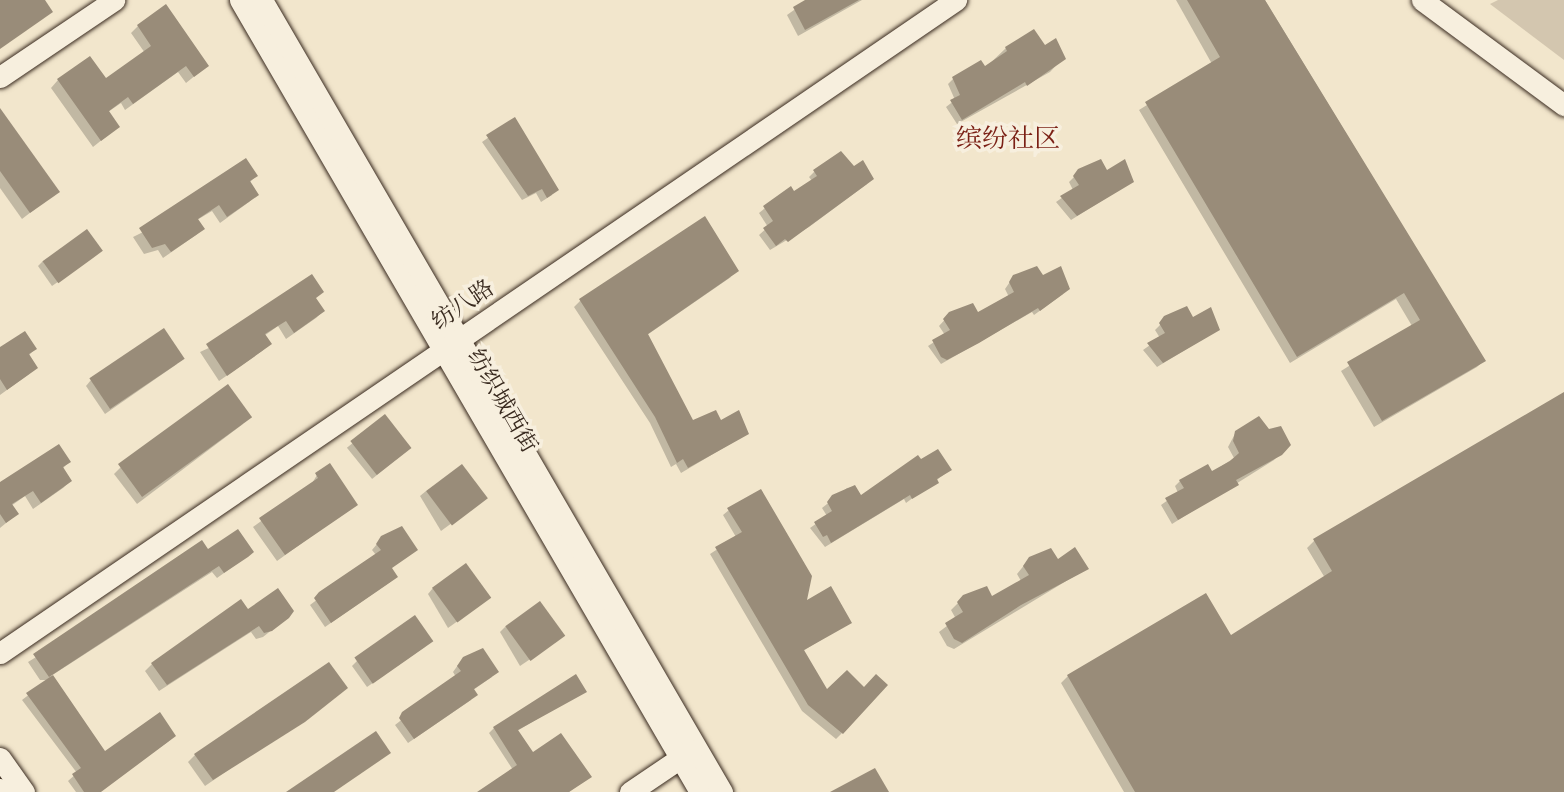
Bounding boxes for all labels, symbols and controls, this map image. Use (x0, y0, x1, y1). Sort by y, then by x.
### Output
district label: 缤纷社区 (956, 123, 1060, 155)
street label: 纺八路 (427, 274, 499, 336)
street label: 纺织城西街 (461, 344, 543, 458)

